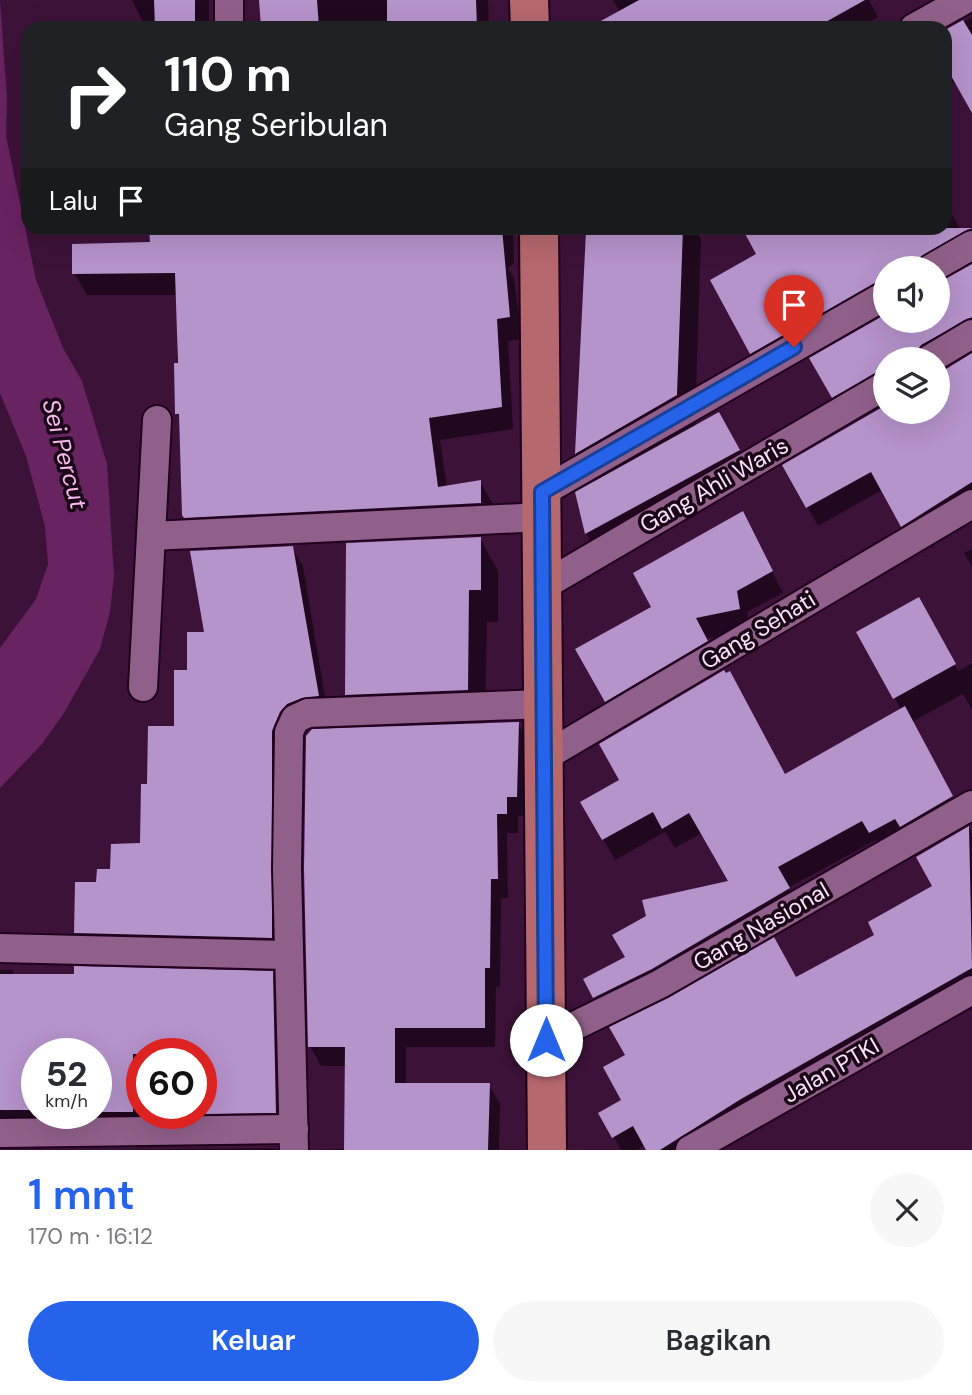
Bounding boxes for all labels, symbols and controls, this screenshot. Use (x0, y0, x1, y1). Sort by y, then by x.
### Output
text: 110 m (164, 42, 292, 106)
icon: right (49, 49, 140, 140)
text: Gang Seribulan (164, 104, 388, 146)
icon: arrive (112, 182, 150, 220)
text: Lalu (49, 184, 98, 218)
map controls (873, 256, 950, 424)
button: sound (873, 256, 950, 333)
pin (764, 275, 824, 347)
icon: arrive (775, 286, 813, 324)
button: layers (873, 347, 950, 424)
water label: Sei Percut (35, 395, 95, 513)
street label: Gang Ahli Waris (634, 430, 794, 540)
street label: Gang Sehati (695, 584, 821, 676)
street label: Gang Nasional (688, 875, 834, 977)
position arrow (509, 1003, 583, 1077)
street label: Jalan PTKI (778, 1030, 884, 1110)
speed limit sign: 60 (126, 1038, 217, 1129)
text: 52 (46, 1051, 87, 1097)
text: km/h (45, 1089, 88, 1113)
text: 1 mnt (28, 1167, 135, 1222)
button: close (870, 1173, 944, 1247)
text: 170 m · 16:12 (28, 1221, 153, 1251)
button: Keluar (28, 1301, 479, 1381)
button: Bagikan (493, 1301, 944, 1381)

